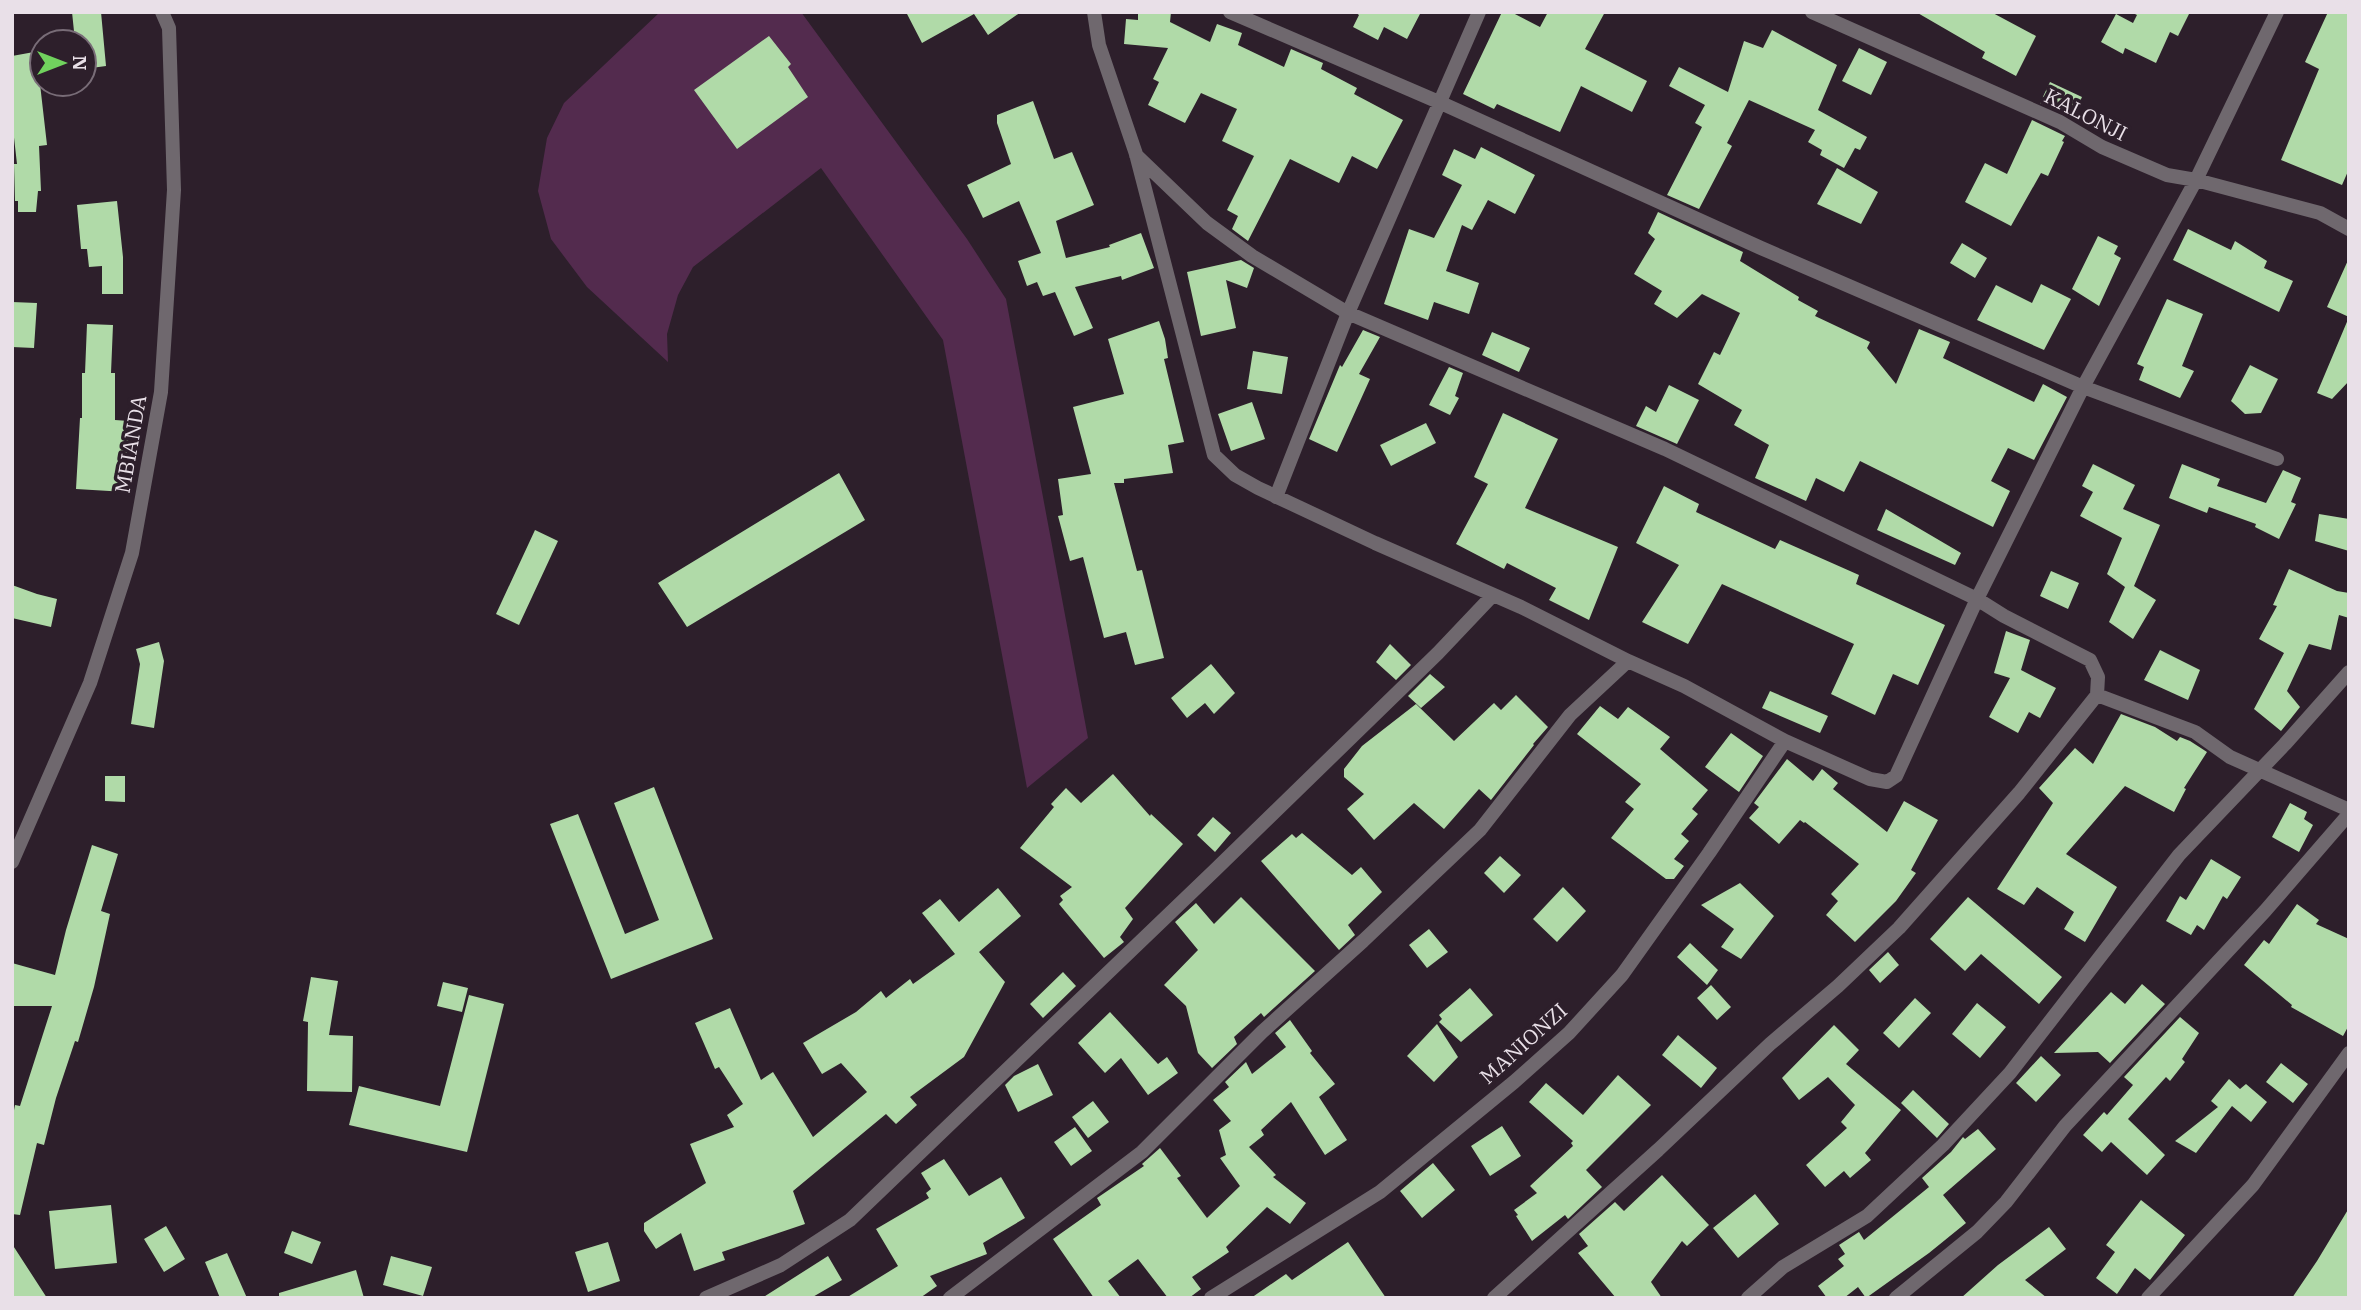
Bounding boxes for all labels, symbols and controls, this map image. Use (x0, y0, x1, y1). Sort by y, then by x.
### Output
north arrow (28, 28, 98, 98)
text: N (68, 55, 92, 71)
street label: KALONJI (2040, 81, 2132, 147)
street label: MBIANDA (108, 392, 152, 495)
street label: MANIONZI (1473, 996, 1573, 1090)

